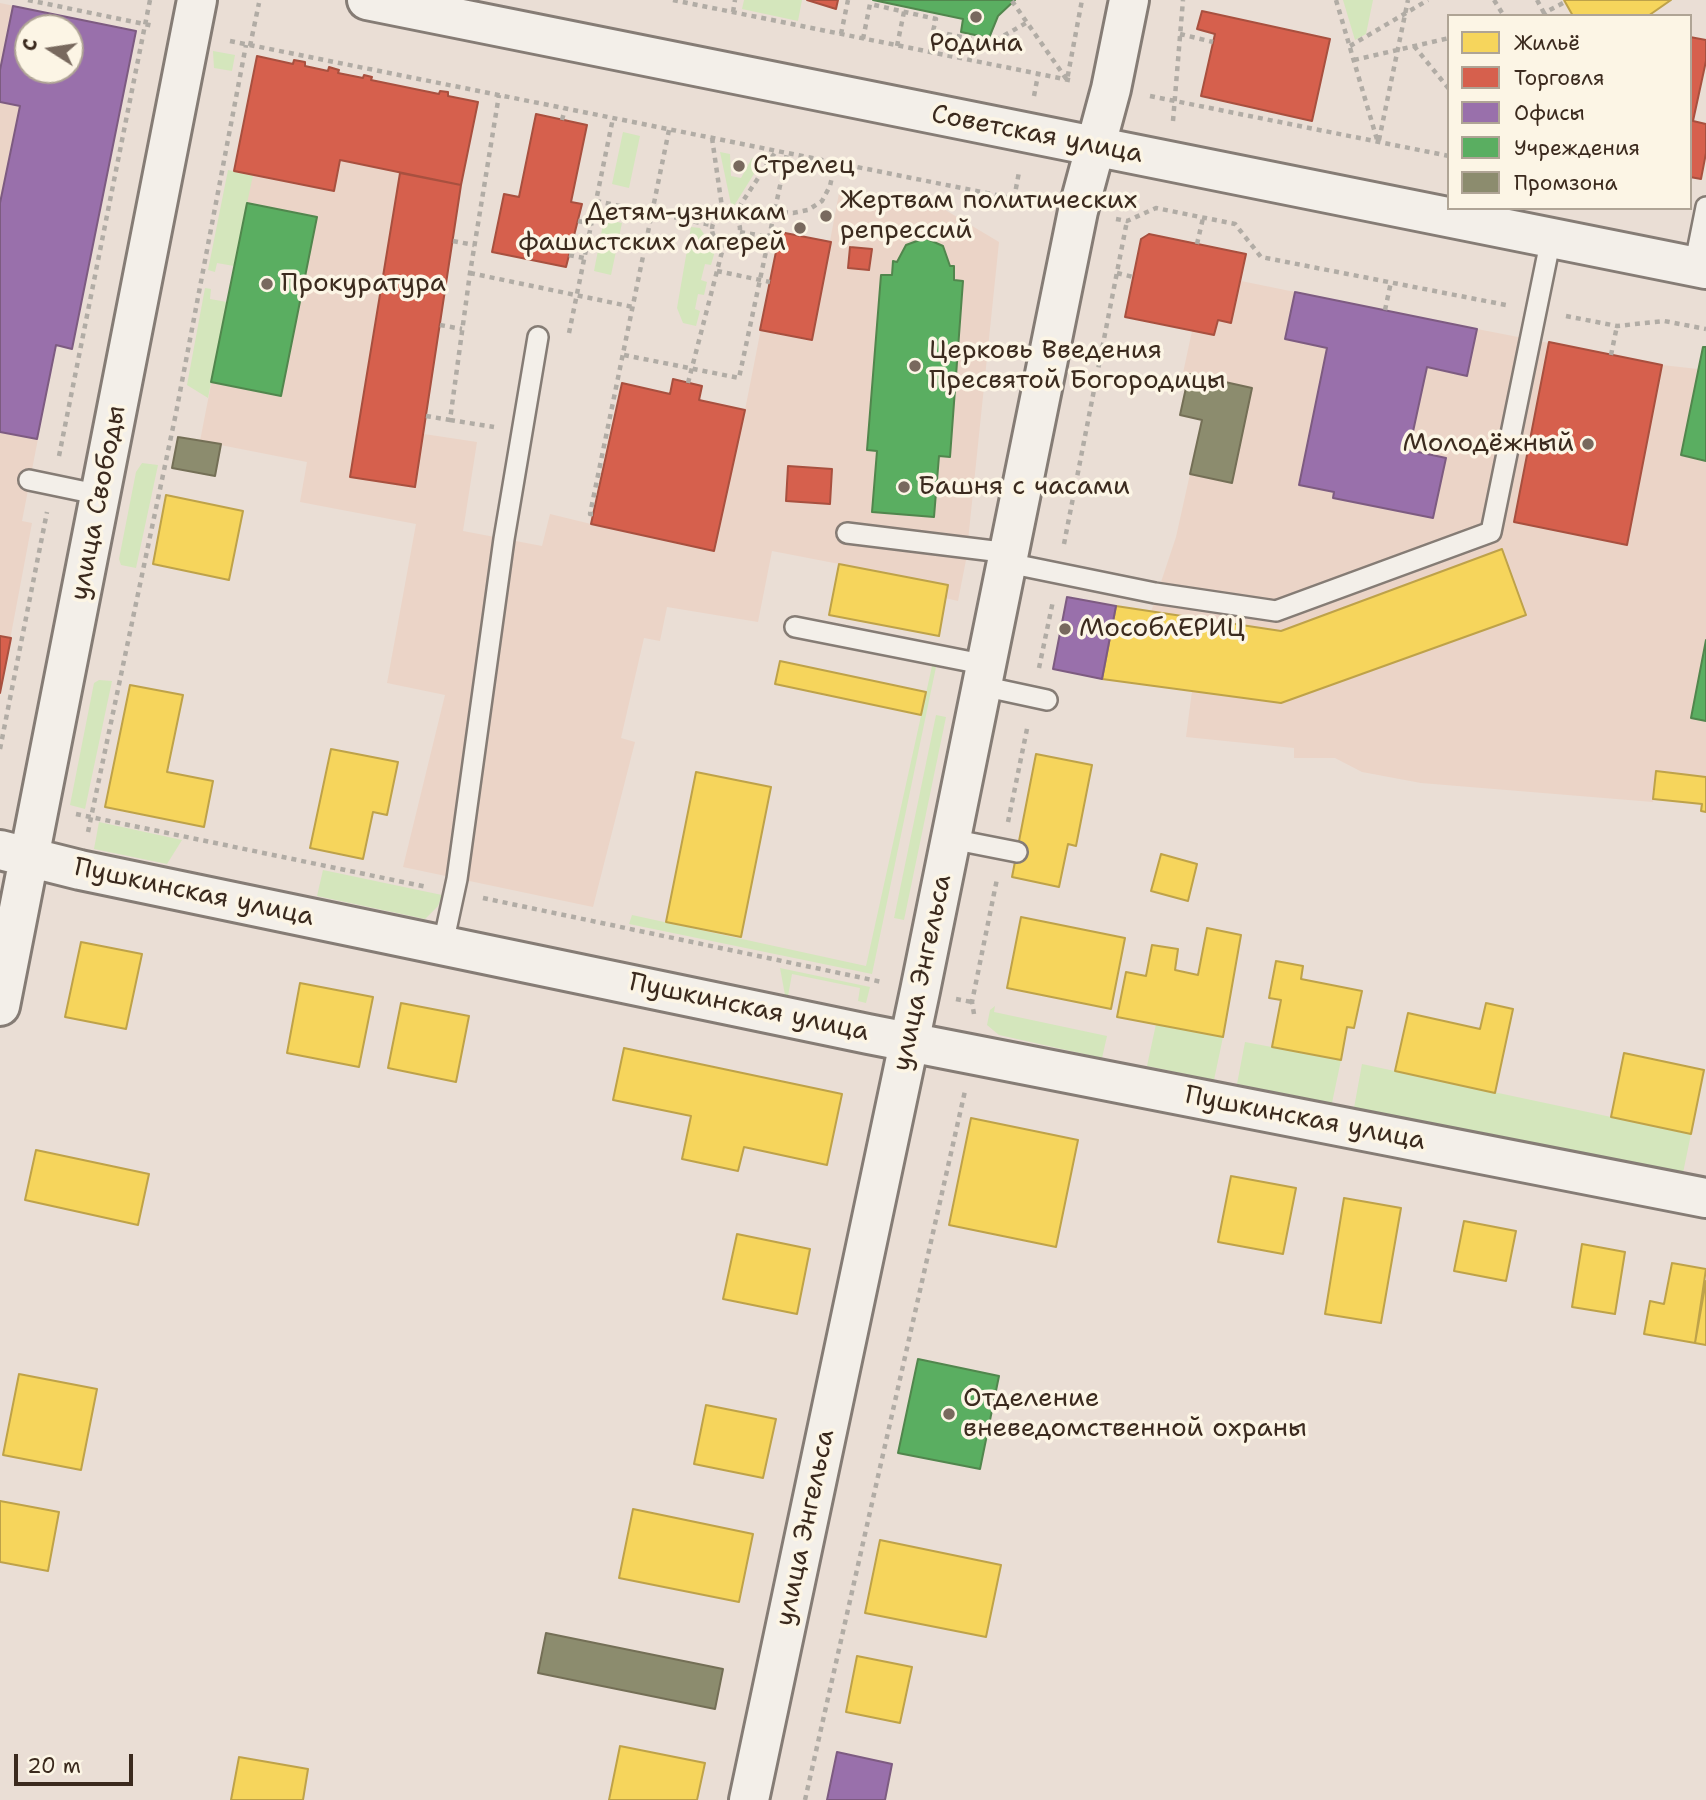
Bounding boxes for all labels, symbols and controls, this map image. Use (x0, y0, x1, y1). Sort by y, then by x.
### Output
marker: Родина (968, 9, 984, 25)
north arrow (14, 14, 84, 84)
legend (1447, 14, 1692, 210)
place label: Родина (929, 28, 1023, 60)
text: Жильё (1514, 29, 1580, 57)
text: С (16, 37, 43, 53)
text: Торговля (1514, 64, 1604, 92)
street label: Советская улица (928, 99, 1146, 171)
text: Офисы (1514, 99, 1585, 127)
text: Учреждения (1514, 134, 1640, 162)
place label: Стрелец (753, 150, 855, 182)
marker: Стрелец (731, 158, 747, 174)
text: Промзона (1514, 169, 1617, 197)
place label: Жертвам политических репрессий (840, 185, 1137, 246)
place label: Детям-узникам фашистских лагерей (519, 197, 786, 258)
marker: Жертвам политических репрессий (818, 208, 834, 224)
marker: Детям-узникам фашистских лагерей (792, 220, 808, 236)
place label: Прокуратура (281, 268, 446, 300)
marker: Прокуратура (259, 276, 275, 292)
place label: Церковь Введения Пресвятой Богородицы (929, 335, 1226, 396)
marker: Церковь Введения Пресвятой Богородицы (907, 358, 923, 374)
street label: улица Свободы (65, 403, 133, 603)
place label: Молодёжный (1403, 428, 1574, 460)
marker: Молодёжный (1580, 436, 1596, 452)
place label: Башня с часами (918, 471, 1130, 503)
marker: Башня с часами (896, 479, 912, 495)
place label: МособлЕРИЦ (1079, 613, 1245, 645)
marker: МособлЕРИЦ (1057, 621, 1073, 637)
street label: Пушкинская улица (71, 852, 317, 934)
street label: улица Энгельса (887, 872, 959, 1074)
street label: Пушкинская улица (626, 967, 872, 1049)
street label: Пушкинская улица (1182, 1080, 1428, 1158)
place label: Отделение вневедомственной охраны (963, 1383, 1307, 1444)
marker: Отделение вневедомственной охраны (941, 1406, 957, 1422)
street label: улица Энгельса (770, 1427, 842, 1629)
scale bar (18, 1741, 136, 1785)
text: 20 m (27, 1752, 81, 1780)

